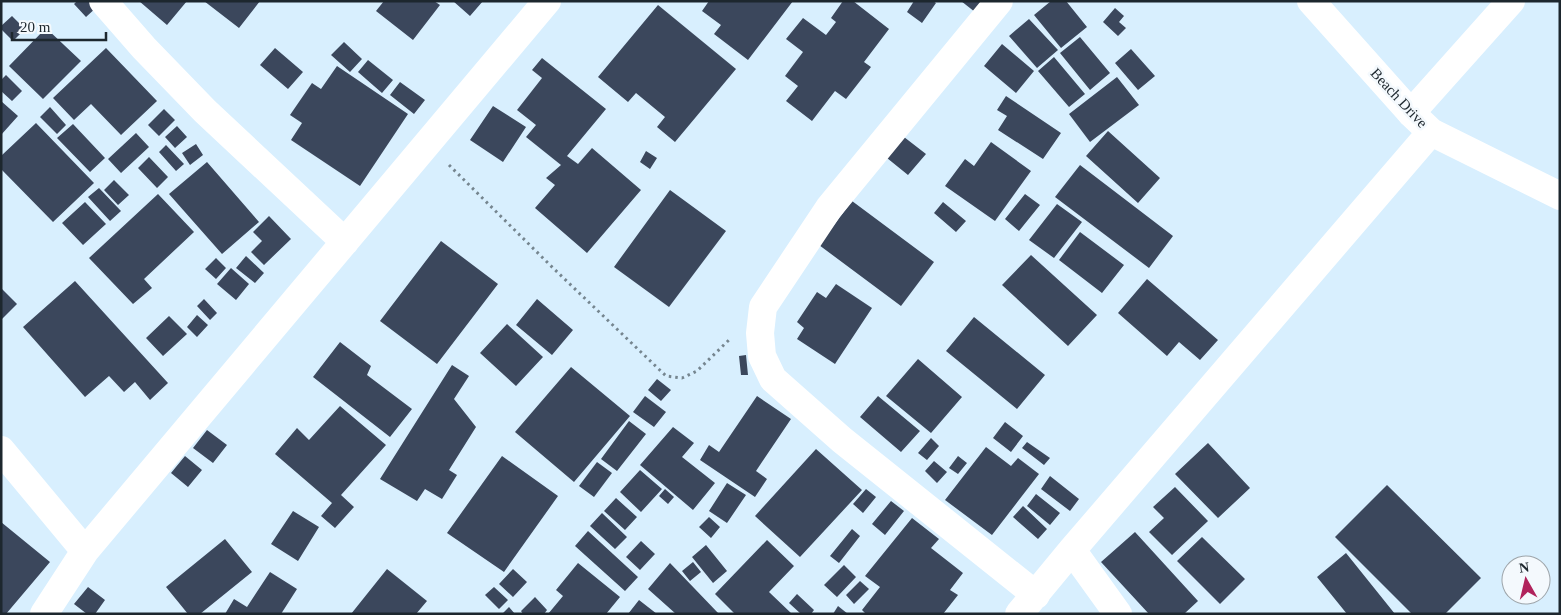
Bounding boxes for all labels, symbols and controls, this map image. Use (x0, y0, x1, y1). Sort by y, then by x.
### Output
scale bar (12, 10, 106, 42)
text: 20 m (20, 19, 51, 35)
street label: Beach Drive (1367, 65, 1431, 131)
north arrow (1501, 555, 1551, 605)
text: N (1518, 559, 1530, 576)

